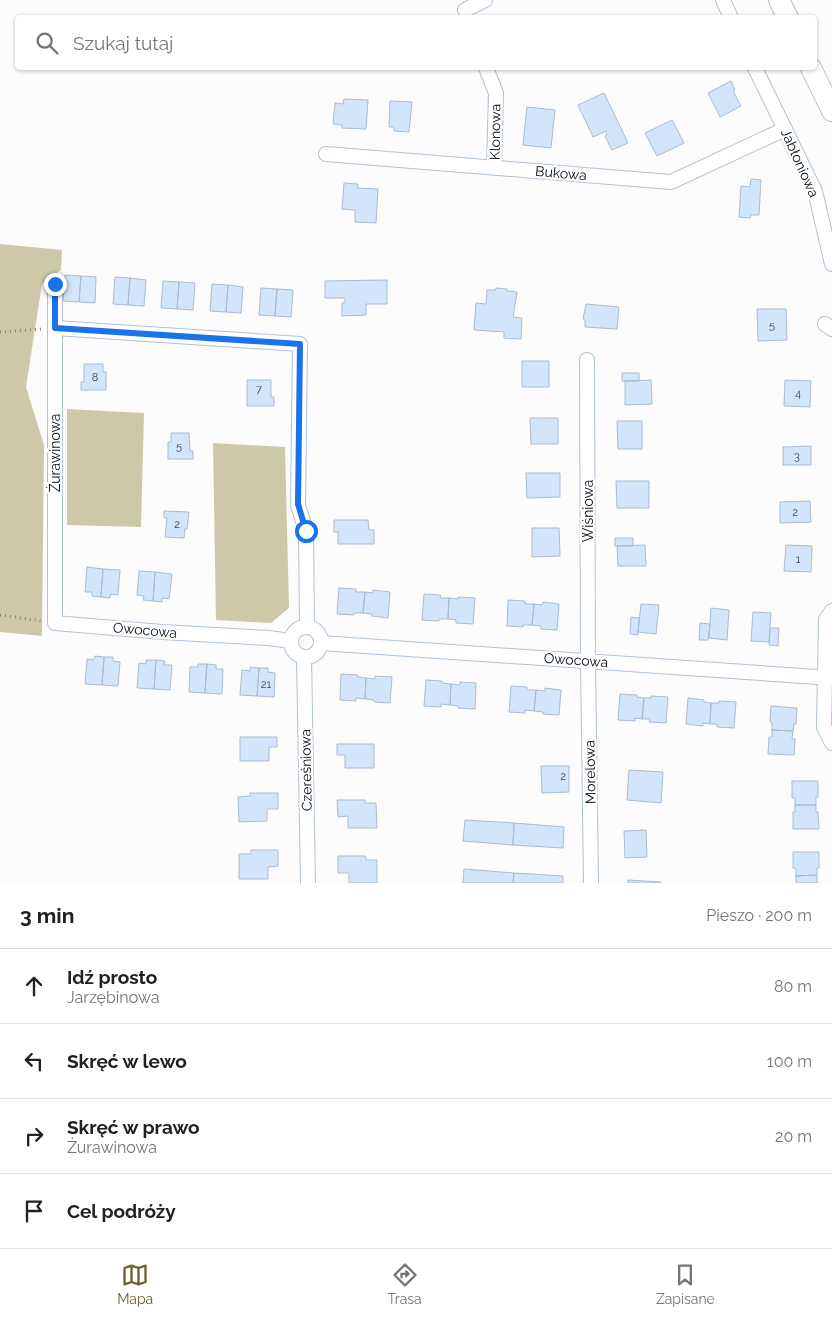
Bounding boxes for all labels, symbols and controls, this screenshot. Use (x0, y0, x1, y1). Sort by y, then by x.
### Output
search box (15, 15, 817, 70)
icon: search (33, 29, 61, 57)
text: Szukaj tutaj (73, 32, 173, 54)
street label: Klonowa (487, 104, 503, 160)
street label: Jabłoniowa (778, 126, 822, 200)
street label: Bukowa (535, 163, 587, 183)
route end (44, 273, 67, 296)
house number: 5 (769, 319, 775, 332)
house number: 8 (92, 371, 98, 384)
house number: 7 (256, 383, 262, 396)
house number: 4 (795, 387, 801, 400)
street label: Żurawinowa (45, 414, 63, 492)
house number: 5 (176, 440, 182, 453)
house number: 3 (794, 450, 800, 463)
street label: Wiśniowa (580, 480, 596, 542)
house number: 2 (792, 506, 798, 519)
house number: 2 (174, 518, 180, 531)
route start (295, 520, 318, 543)
house number: 1 (796, 553, 801, 566)
street label: Owocowa (112, 619, 178, 641)
street label: Owocowa (543, 650, 609, 670)
house number: 21 (261, 678, 272, 691)
street label: Czereśniowa (297, 729, 315, 811)
street label: Morelowa (581, 740, 599, 804)
house number: 2 (560, 770, 566, 783)
text: 3 min (20, 903, 74, 928)
text: Pieszo · 200 m (706, 906, 812, 925)
text: Idź prosto (67, 966, 157, 988)
icon: ahead (20, 972, 48, 1000)
text: 80 m (774, 977, 812, 996)
text: Jarzębinowa (67, 988, 159, 1007)
icon: left (20, 1047, 48, 1075)
text: Skręć w lewo (67, 1050, 187, 1072)
text: 100 m (767, 1052, 812, 1071)
text: Skręć w prawo (67, 1116, 200, 1138)
icon: right (20, 1122, 48, 1150)
text: 20 m (775, 1127, 812, 1146)
text: Żurawinowa (67, 1138, 157, 1157)
icon: arrive (20, 1197, 48, 1225)
text: Cel podróży (67, 1200, 176, 1222)
tab: Mapa (117, 1261, 153, 1307)
tab: Trasa (387, 1261, 422, 1307)
tab: Zapisane (656, 1261, 715, 1307)

